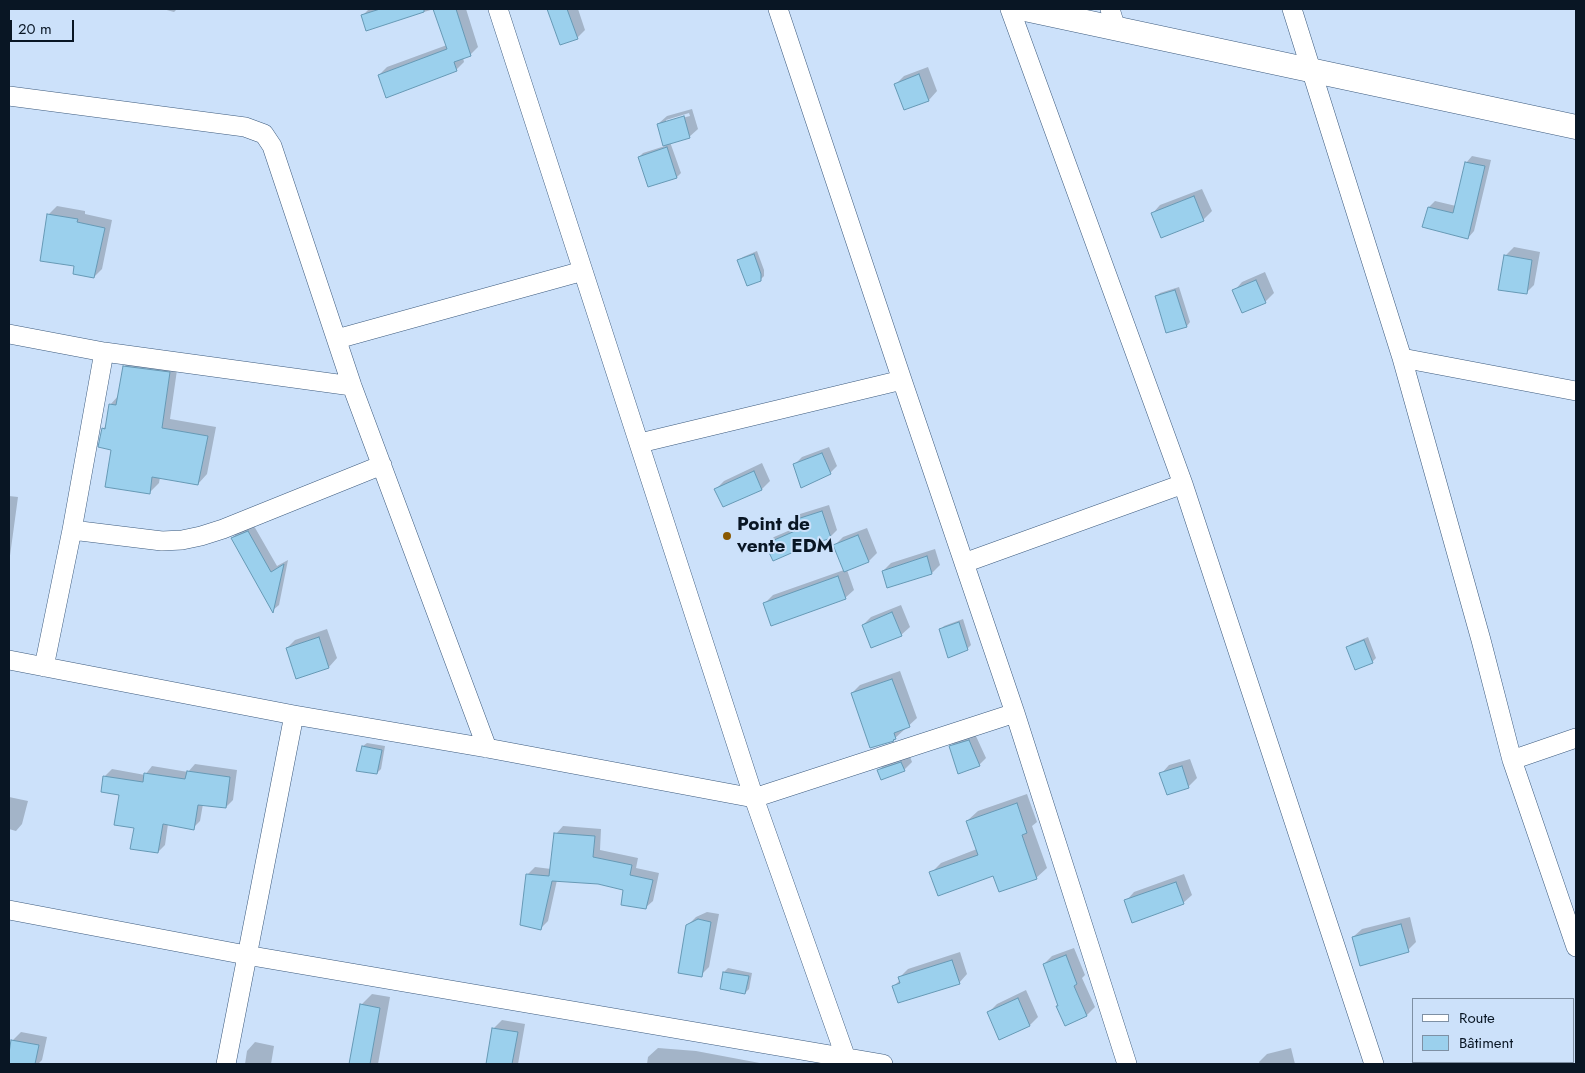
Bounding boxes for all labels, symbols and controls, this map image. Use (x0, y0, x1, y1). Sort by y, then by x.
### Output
scale bar (12, 10, 76, 42)
text: 20 m (18, 18, 52, 40)
place label: Point de vente EDM (737, 514, 833, 558)
marker: Point de vente EDM (721, 530, 733, 542)
legend (1412, 998, 1575, 1063)
text: Route (1459, 1007, 1495, 1029)
text: Bâtiment (1459, 1032, 1513, 1054)

